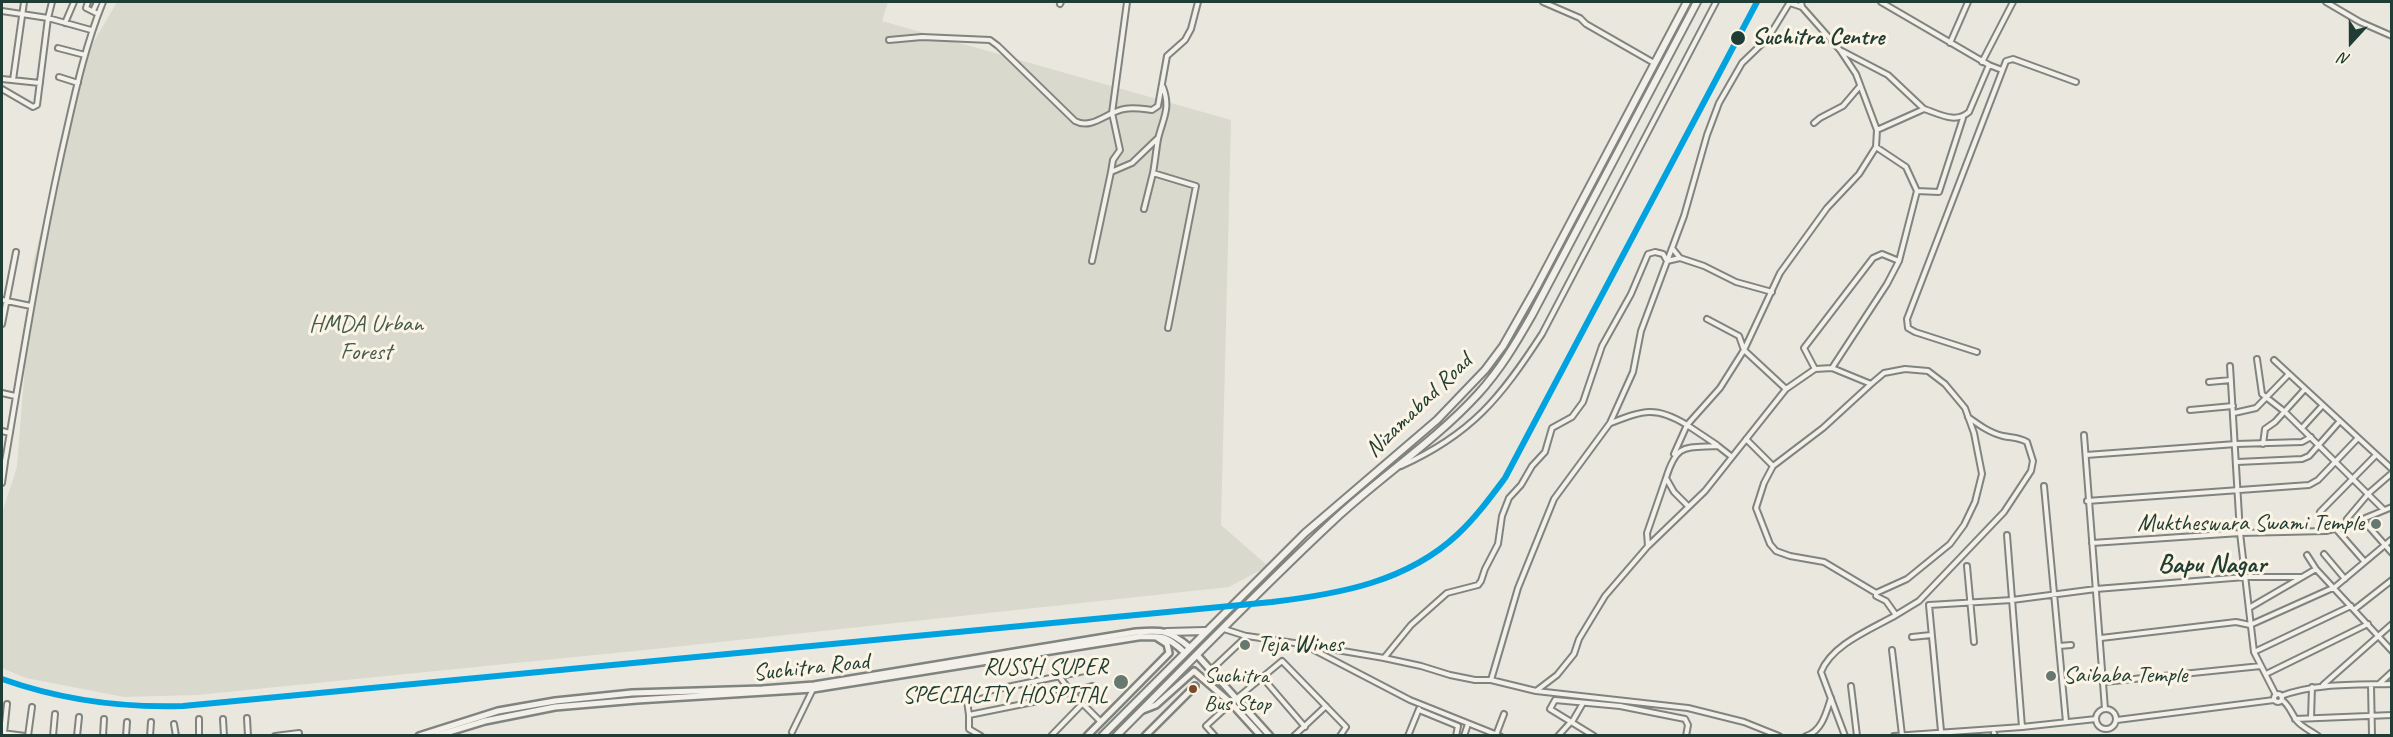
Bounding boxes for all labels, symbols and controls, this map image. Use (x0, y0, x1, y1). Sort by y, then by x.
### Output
north arrow (2321, 12, 2381, 72)
place label: Suchitra Centre (1752, 24, 1884, 52)
marker: Suchitra Centre (1729, 29, 1747, 47)
text: N (2336, 48, 2353, 70)
park label: HMDA Urban Forest (309, 311, 423, 367)
street label: Nizamabad Road (1360, 348, 1478, 464)
place label: Muktheswara Swami Temple (2137, 510, 2364, 538)
marker: Muktheswara Swami Temple (2369, 517, 2383, 531)
district label: Bapu Nagar (2158, 549, 2266, 581)
place label: Teja Wines (1257, 631, 1343, 659)
marker: Teja Wines (1238, 638, 1252, 652)
street label: Suchitra Road (752, 648, 870, 688)
place label: RUSSH SUPER SPECIALITY HOSPITAL (902, 654, 1108, 710)
place label: Saibaba Temple (2063, 662, 2187, 690)
place label: Suchitra Bus Stop (1204, 663, 1271, 714)
marker: Saibaba Temple (2044, 669, 2058, 683)
marker: RUSSH SUPER SPECIALITY HOSPITAL (1112, 673, 1130, 691)
marker: Suchitra Bus Stop (1187, 683, 1199, 695)

